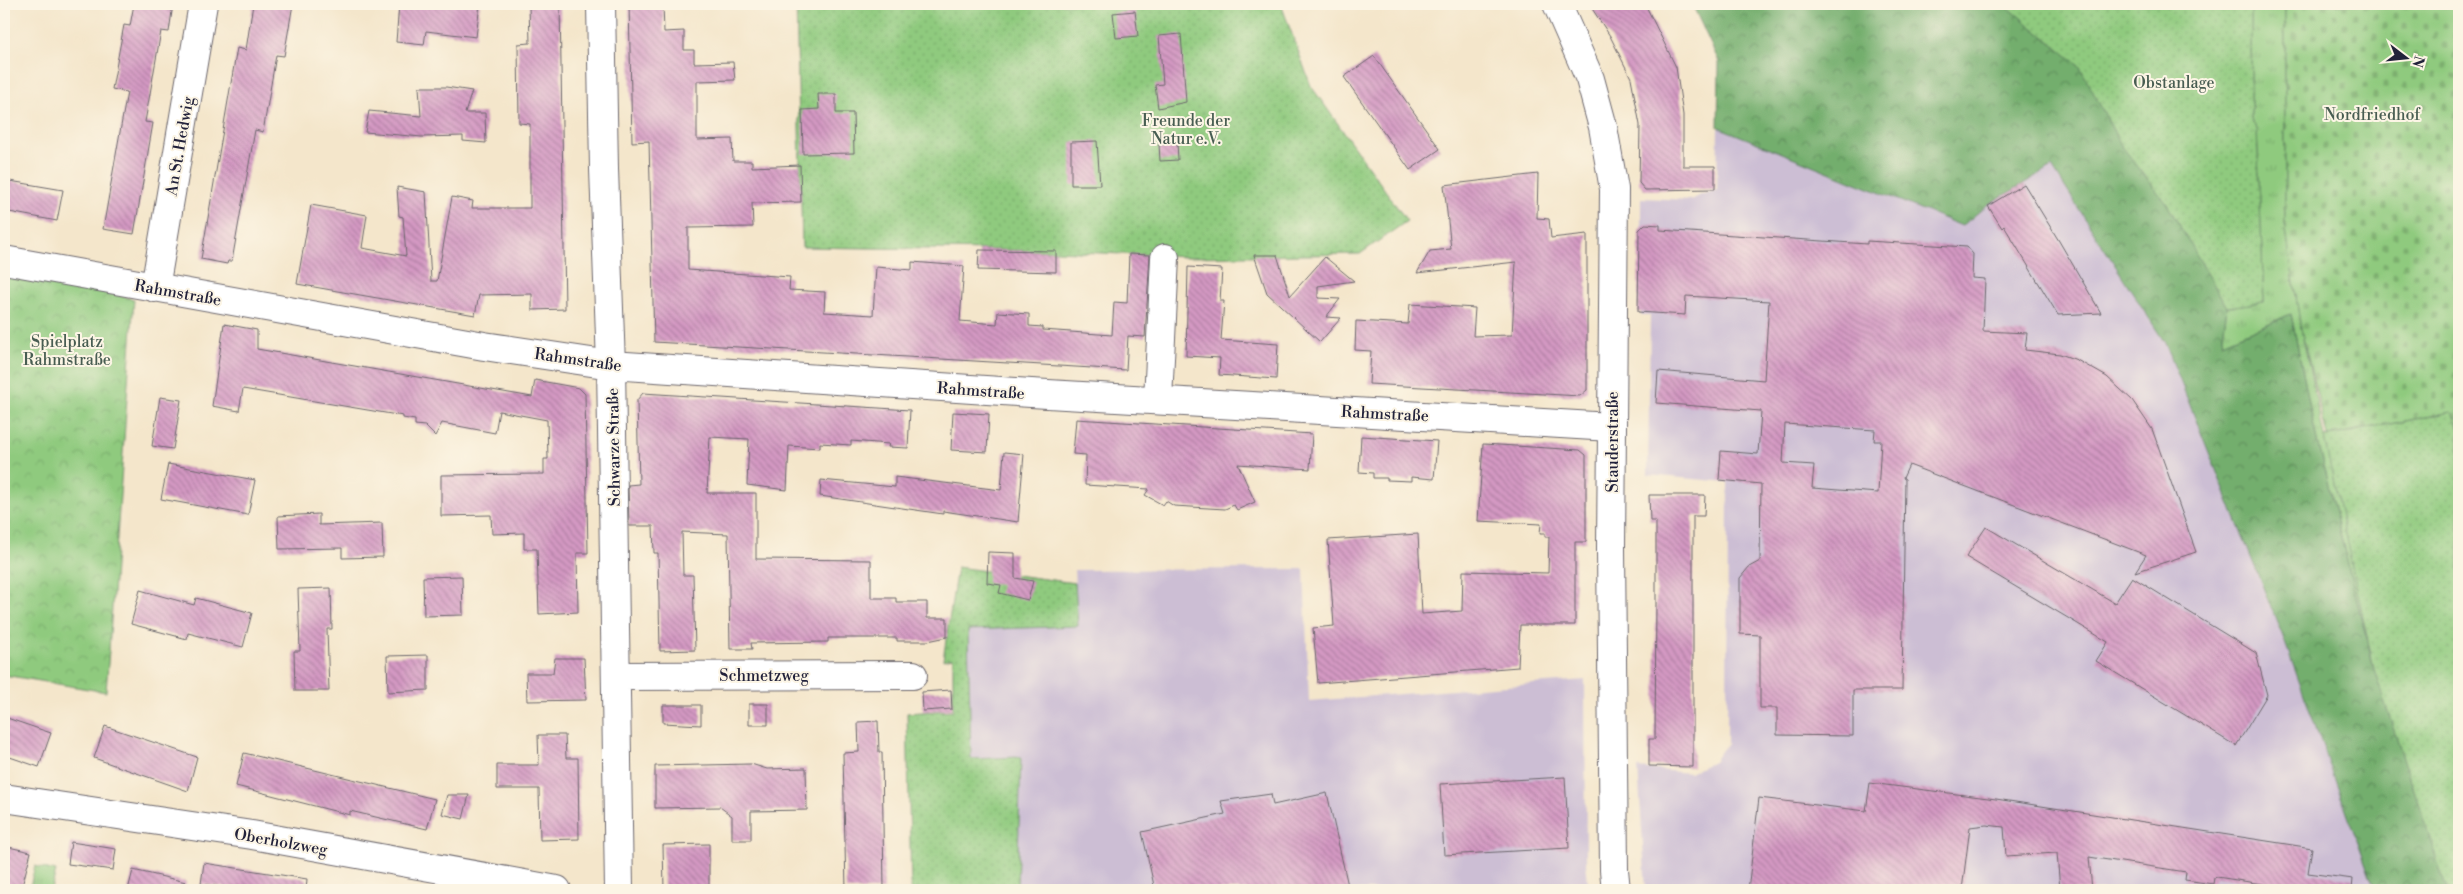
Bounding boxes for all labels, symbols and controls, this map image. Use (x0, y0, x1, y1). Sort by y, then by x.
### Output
north arrow (2380, 32, 2430, 82)
text: N (2407, 54, 2428, 69)
park label: Obstanlage (2133, 73, 2215, 93)
street label: An St. Hedwig (161, 94, 199, 198)
park label: Nordfriedhof (2324, 105, 2421, 125)
park label: Freunde der Natur e.V. (1142, 111, 1230, 149)
street label: Rahmstraße (133, 276, 223, 310)
park label: Spielplatz Rahmstraße (23, 332, 111, 370)
street label: Rahmstraße (533, 344, 623, 376)
street label: Rahmstraße (936, 378, 1025, 404)
street label: Schwarze Straße (603, 388, 625, 506)
street label: Stauderstraße (1603, 391, 1623, 493)
street label: Rahmstraße (1341, 402, 1429, 426)
street label: Schmetzweg (719, 666, 809, 686)
street label: Oberholzweg (233, 824, 330, 860)

